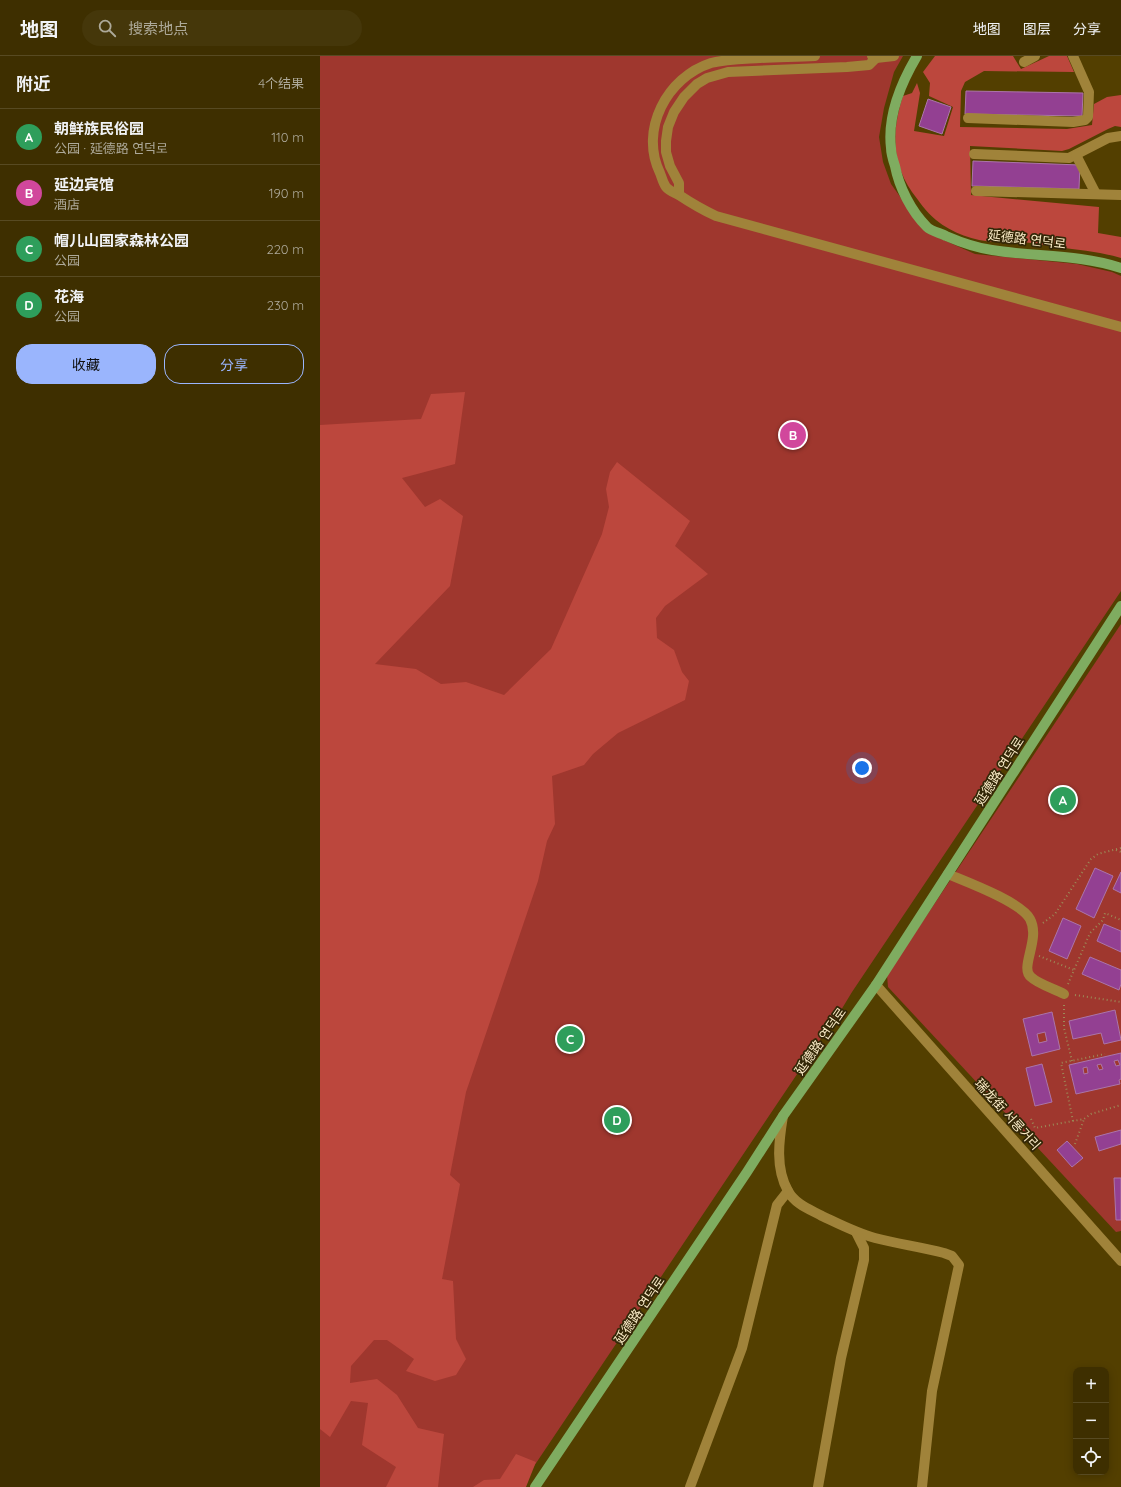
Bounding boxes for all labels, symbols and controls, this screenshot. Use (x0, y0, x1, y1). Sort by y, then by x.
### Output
search box (82, 10, 362, 46)
text: 地图 (20, 17, 58, 41)
icon: search (96, 17, 118, 39)
text: 搜索地点 (128, 19, 188, 38)
text: 地图 (973, 20, 1001, 38)
text: 图层 (1023, 20, 1051, 38)
text: 分享 (1073, 20, 1101, 38)
text: 附近 (16, 73, 50, 94)
text: 4个结果 (258, 75, 304, 91)
text: 朝鲜族民俗园 (54, 119, 144, 138)
text: A (25, 129, 33, 145)
text: 110 m (271, 129, 304, 145)
text: 公园 · 延德路 연덕로 (54, 140, 168, 156)
text: 延边宾馆 (54, 175, 114, 194)
text: B (25, 185, 33, 201)
text: 190 m (269, 185, 304, 201)
text: 酒店 (54, 196, 80, 212)
street label: 延德路 연덕로 (987, 226, 1067, 252)
text: 帽儿山国家森林公园 (54, 231, 189, 250)
text: C (25, 241, 33, 257)
text: 220 m (266, 241, 304, 257)
text: 公园 (54, 252, 80, 268)
text: 花海 (54, 287, 84, 306)
text: D (24, 297, 34, 313)
text: 230 m (267, 297, 304, 313)
text: 公园 (54, 308, 80, 324)
button: 收藏 (16, 344, 156, 384)
button: 分享 (164, 344, 304, 384)
pin: B (780, 420, 806, 450)
street label: 延德路 연덕로 (971, 734, 1027, 808)
your location (852, 758, 872, 778)
pin: A (1050, 785, 1076, 815)
street label: 延德路 연덕로 (791, 1004, 849, 1078)
pin: C (557, 1024, 583, 1054)
street label: 瑞龙街 서룡거리 (972, 1075, 1044, 1153)
pin: D (604, 1105, 630, 1135)
street label: 延德路 연덕로 (610, 1273, 668, 1347)
map controls (1073, 1367, 1109, 1475)
button: + (1073, 1367, 1109, 1403)
button: − (1073, 1403, 1109, 1439)
button: locate (1073, 1439, 1109, 1475)

